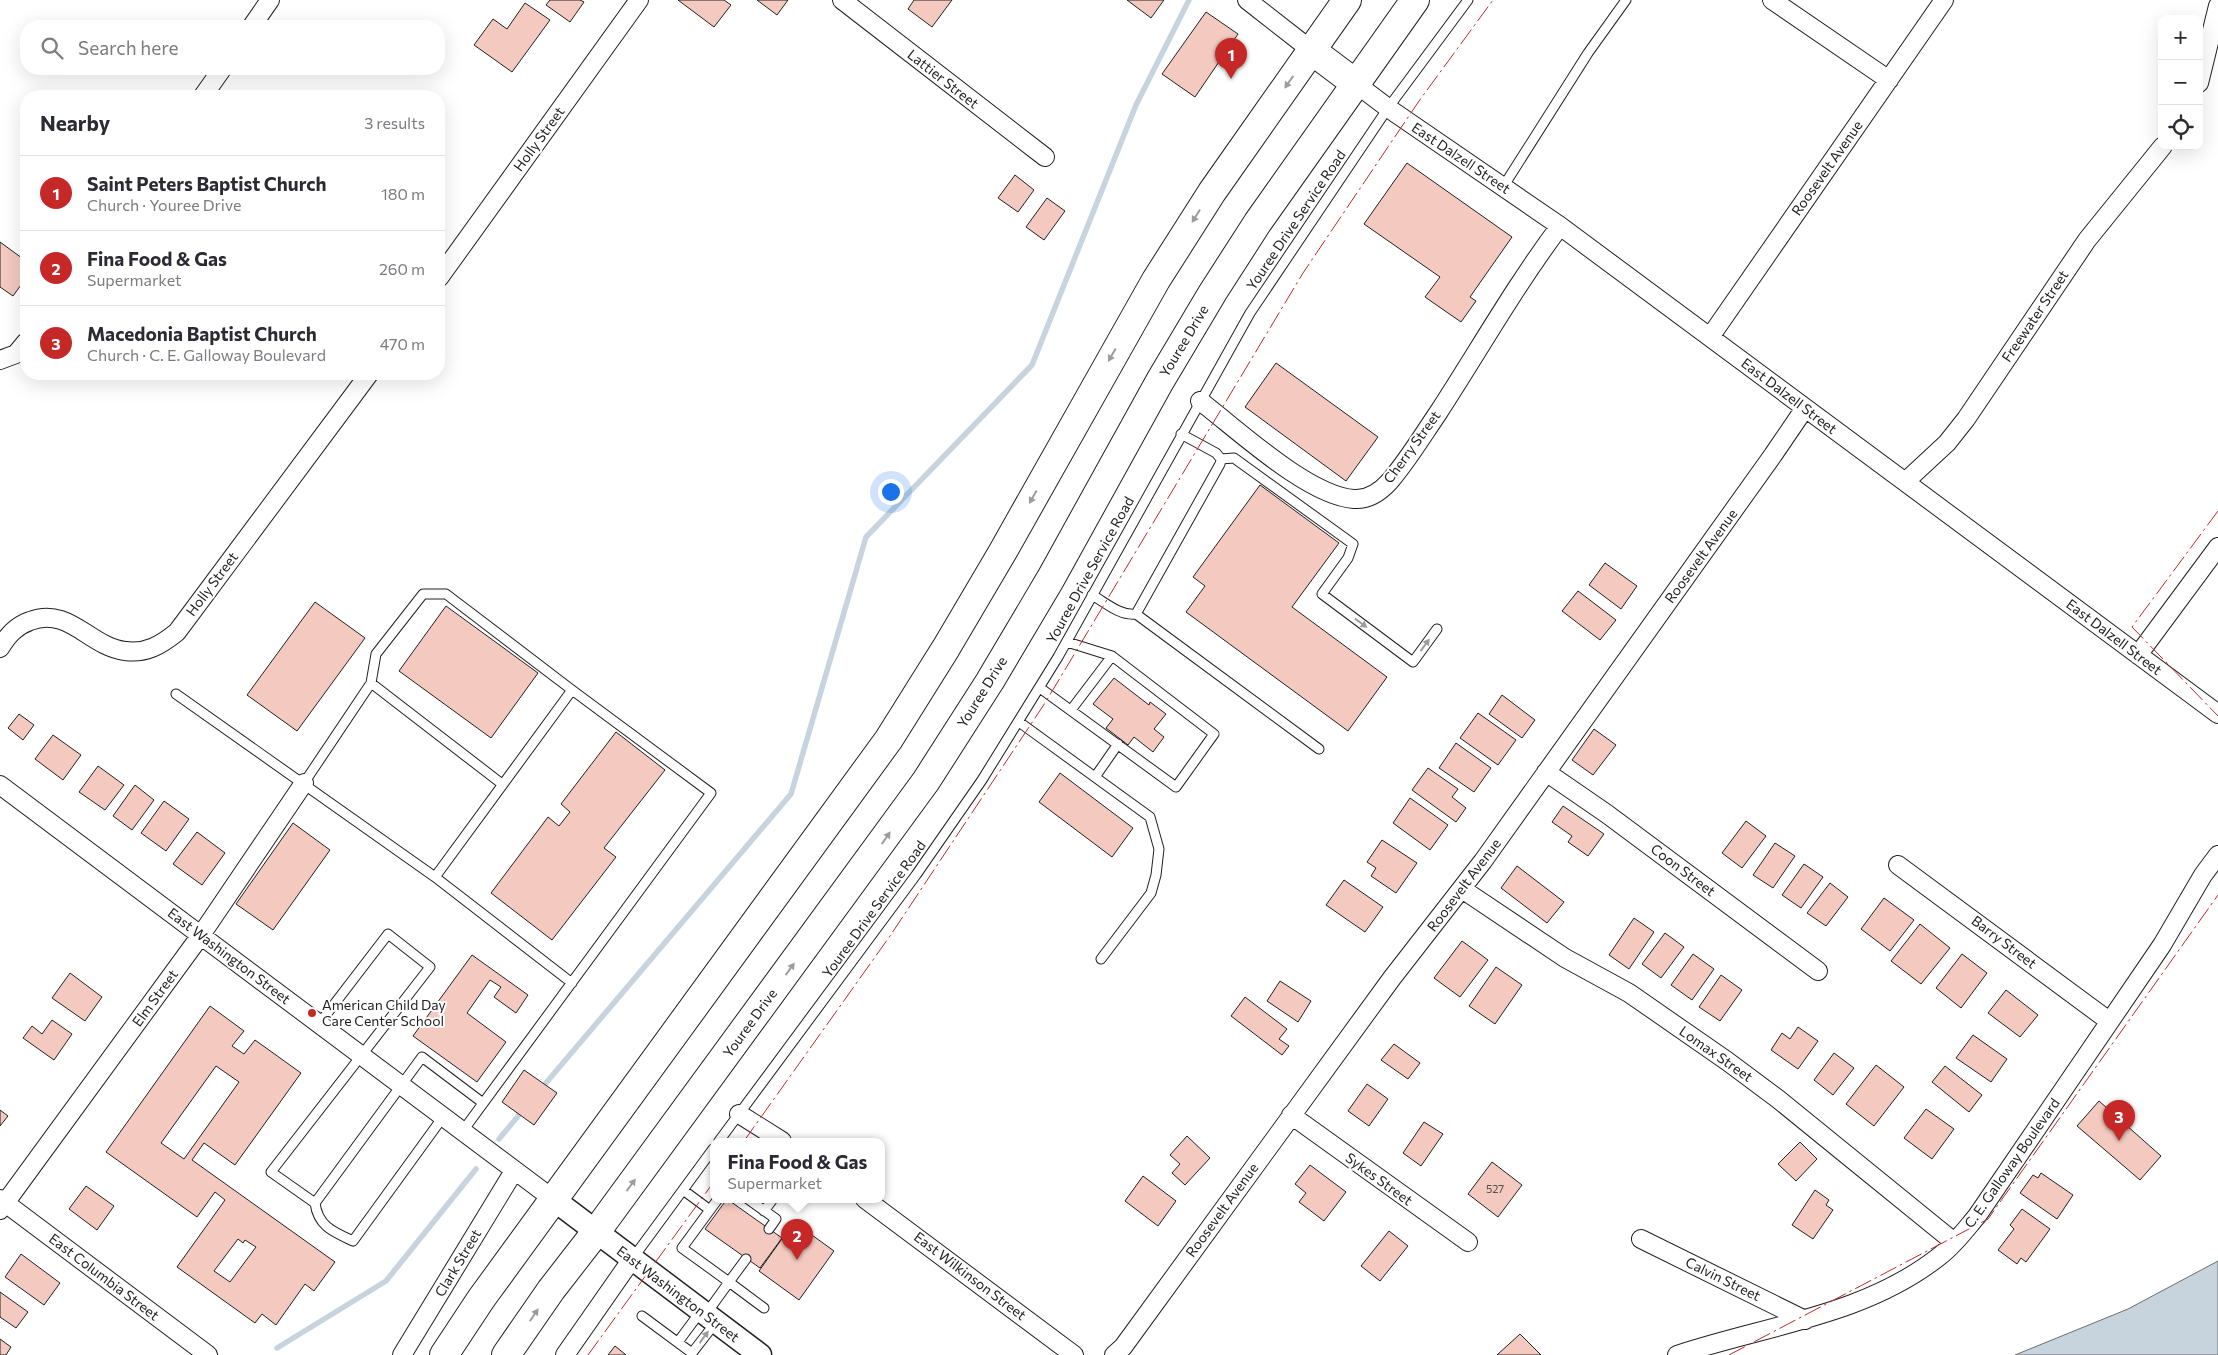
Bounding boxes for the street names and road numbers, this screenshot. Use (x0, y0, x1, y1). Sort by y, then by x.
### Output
street label: Lattier Street (904, 46, 982, 112)
street label: Holly Street (510, 103, 568, 174)
street label: Roosevelt Avenue (1787, 117, 1866, 218)
street label: East Dalzell Street (1409, 118, 1514, 197)
street label: Youree Drive Service Road (1242, 147, 1349, 293)
street label: Freewater Street (1998, 266, 2072, 365)
street label: Youree Drive (1156, 302, 1212, 380)
street label: East Dalzell Street (1738, 354, 1841, 437)
street label: Cherry Street (1380, 407, 1444, 486)
street label: Youree Drive Service Road (1042, 493, 1137, 646)
street label: Roosevelt Avenue (1661, 505, 1740, 606)
street label: Holly Street (182, 548, 241, 619)
street label: East Dalzell Street (2063, 595, 2166, 678)
street label: Youree Drive (953, 653, 1010, 730)
street label: Roosevelt Avenue (1423, 835, 1504, 935)
street label: Youree Drive Service Road (818, 837, 929, 980)
street label: Coon Street (1648, 840, 1719, 900)
street label: East Washington Street (165, 904, 294, 1007)
street label: Barry Street (1968, 912, 2040, 972)
street label: Elm Street (128, 966, 181, 1030)
street label: Youree Drive (719, 985, 780, 1060)
street label: Lomax Street (1676, 1022, 1756, 1085)
street label: C. E. Galloway Boulevard (1960, 1095, 2063, 1231)
street label: Sykes Street (1343, 1149, 1416, 1209)
street label: Roosevelt Avenue (1182, 1159, 1261, 1260)
street label: Clark Street (431, 1226, 485, 1300)
street label: East Wilkinson Street (911, 1228, 1030, 1323)
street label: East Columbia Street (46, 1230, 163, 1324)
street label: East Washington Street (614, 1242, 743, 1345)
street label: Calvin Street (1683, 1253, 1764, 1304)

